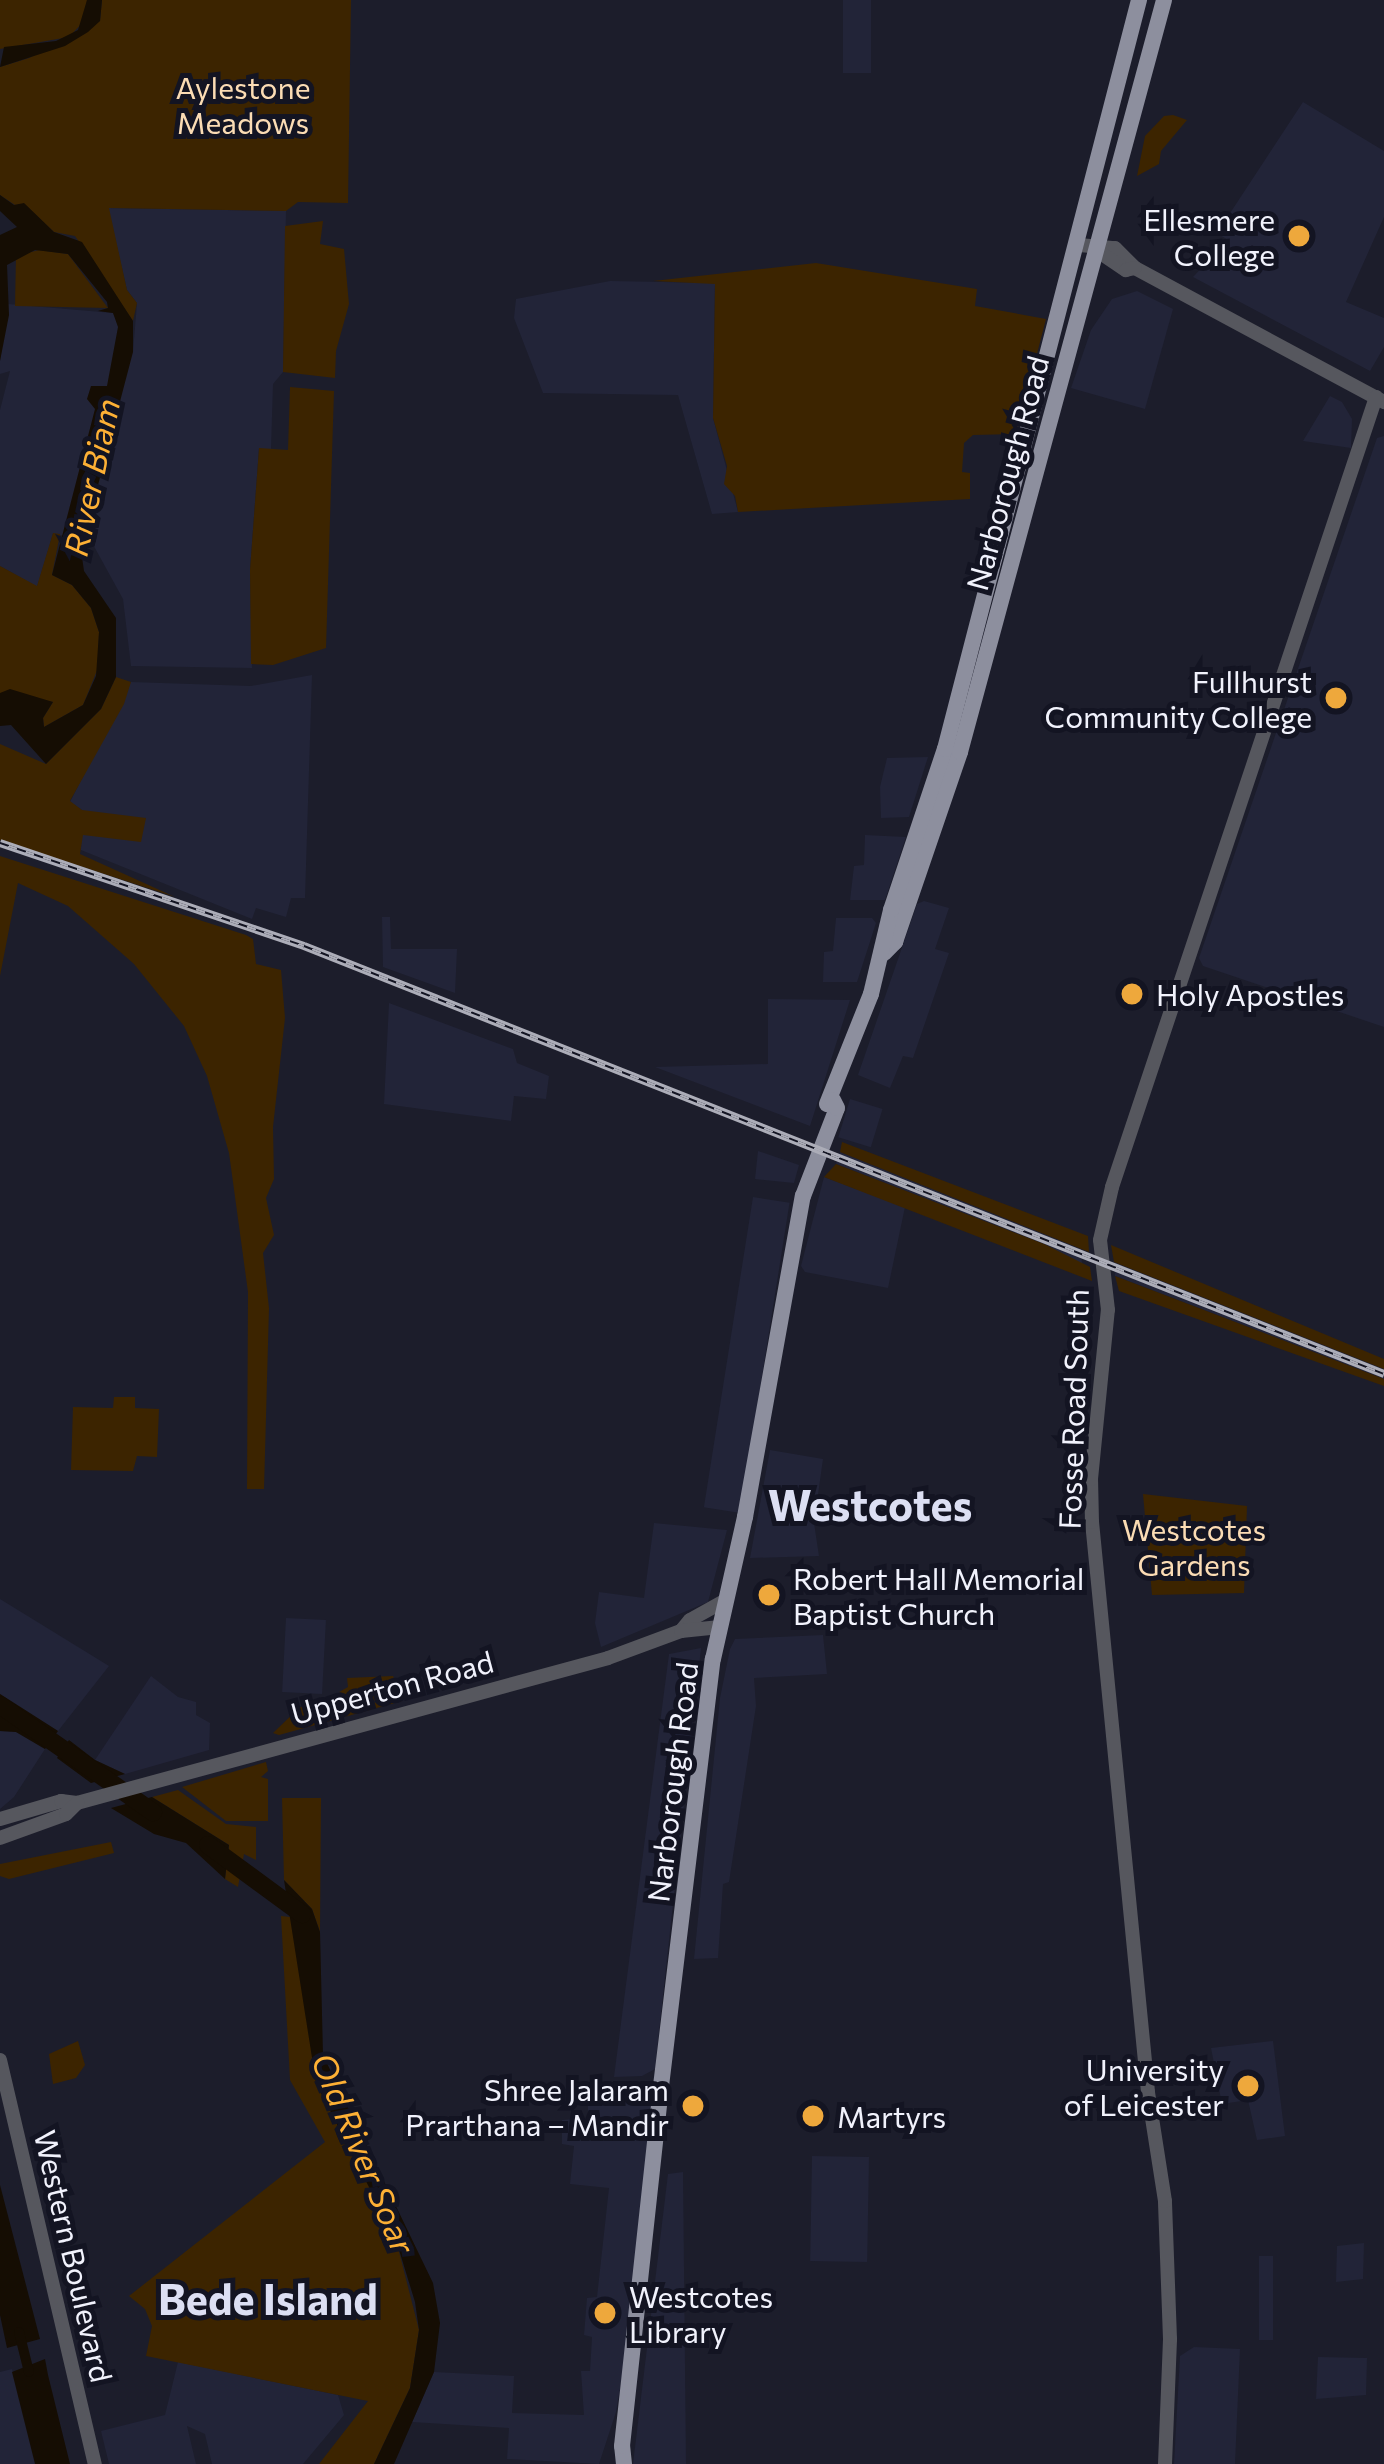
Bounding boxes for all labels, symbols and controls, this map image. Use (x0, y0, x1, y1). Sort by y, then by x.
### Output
park label: Aylestone Meadows (175, 69, 311, 140)
place label: Ellesmere College (1143, 201, 1275, 272)
marker: Ellesmere College (1286, 223, 1312, 249)
street label: Narborough Road (958, 352, 1056, 594)
water label: River Biam (55, 395, 127, 559)
place label: Fullhurst Community College (1045, 663, 1312, 734)
marker: Fullhurst Community College (1323, 685, 1349, 711)
place label: Holy Apostles (1156, 976, 1344, 1012)
marker: Holy Apostles (1119, 981, 1145, 1007)
street label: Fosse Road South (1051, 1288, 1095, 1530)
district label: Westcotes (768, 1479, 972, 1529)
park label: Westcotes Gardens (1122, 1511, 1266, 1582)
place label: Robert Hall Memorial Baptist Church (793, 1560, 1084, 1630)
marker: Robert Hall Memorial Baptist Church (756, 1582, 782, 1608)
street label: Upperton Road (287, 1643, 497, 1731)
street label: Narborough Road (639, 1660, 705, 1904)
water label: Old River Soar (304, 2047, 424, 2259)
place label: University of Leicester (1064, 2051, 1224, 2122)
place label: Shree Jalaram Prarthana – Mandir (405, 2071, 669, 2142)
marker: University of Leicester (1235, 2073, 1261, 2099)
marker: Shree Jalaram Prarthana – Mandir (680, 2093, 706, 2119)
place label: Martyrs (837, 2098, 946, 2134)
marker: Martyrs (800, 2103, 826, 2129)
street label: Western Boulevard (28, 2127, 120, 2385)
district label: Bede Island (158, 2273, 378, 2323)
place label: Westcotes Library (629, 2278, 773, 2348)
marker: Westcotes Library (592, 2300, 618, 2326)

